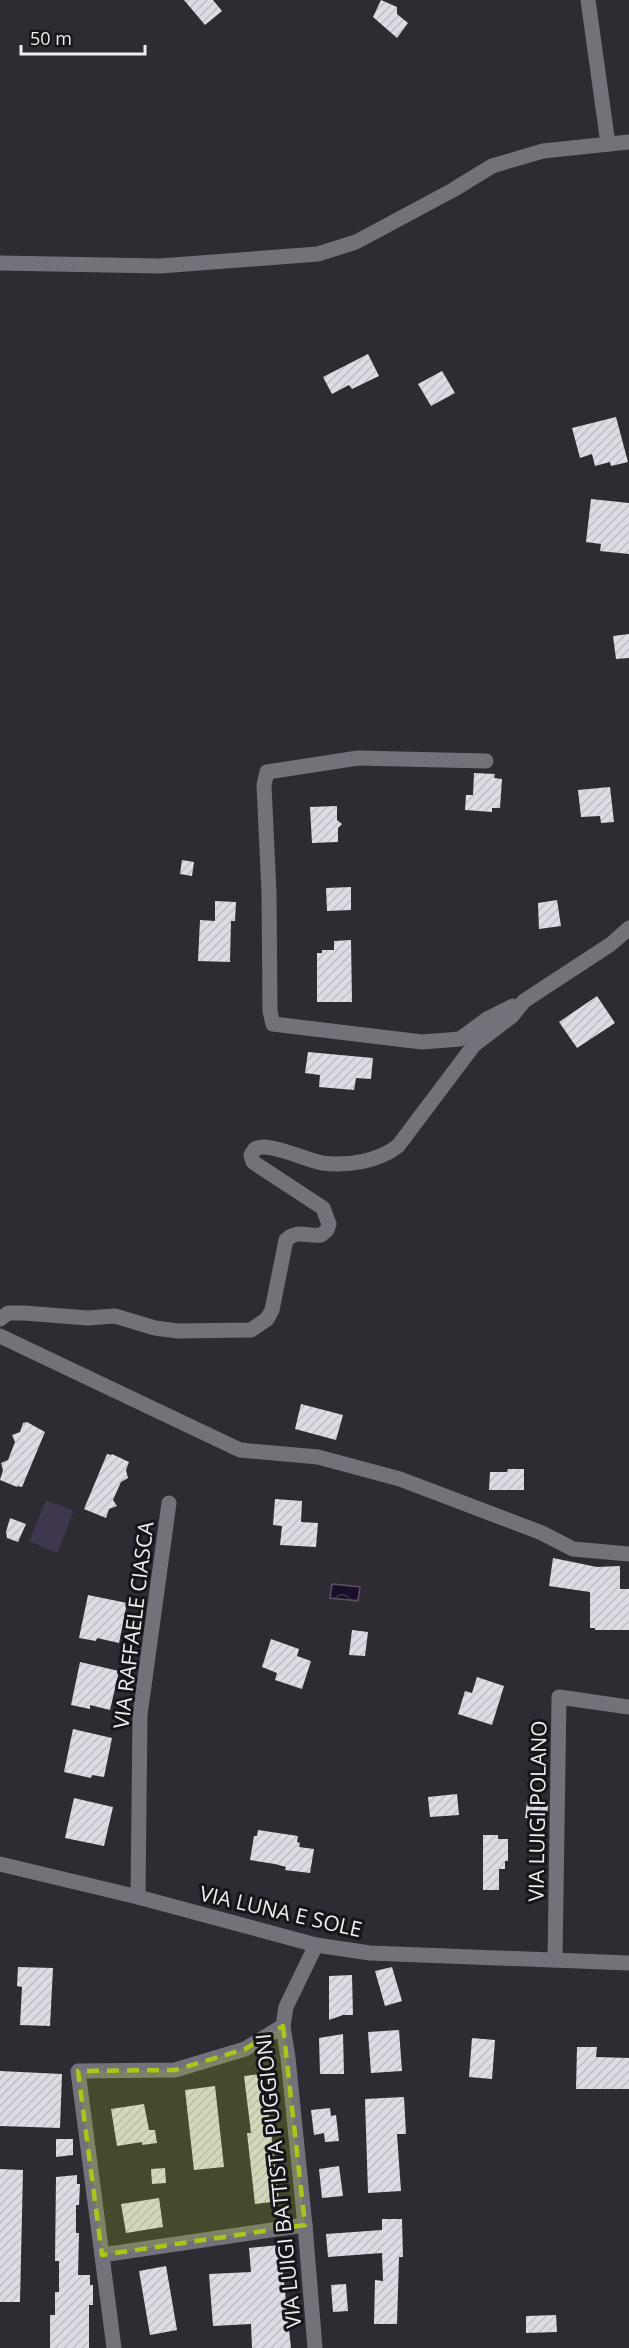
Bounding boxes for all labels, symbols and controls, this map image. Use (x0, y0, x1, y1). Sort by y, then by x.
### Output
scale bar (21, 18, 146, 56)
text: 50 m (30, 26, 72, 50)
street label: VIA RAFFAELE CIASCA (106, 1519, 160, 1730)
street label: VIA LUIGI POLANO (521, 1720, 553, 1902)
street label: VIA LUNA E SOLE (197, 1879, 365, 1943)
street label: VIA LUIGI BATTISTA PUGGIONI (249, 2032, 307, 2330)

